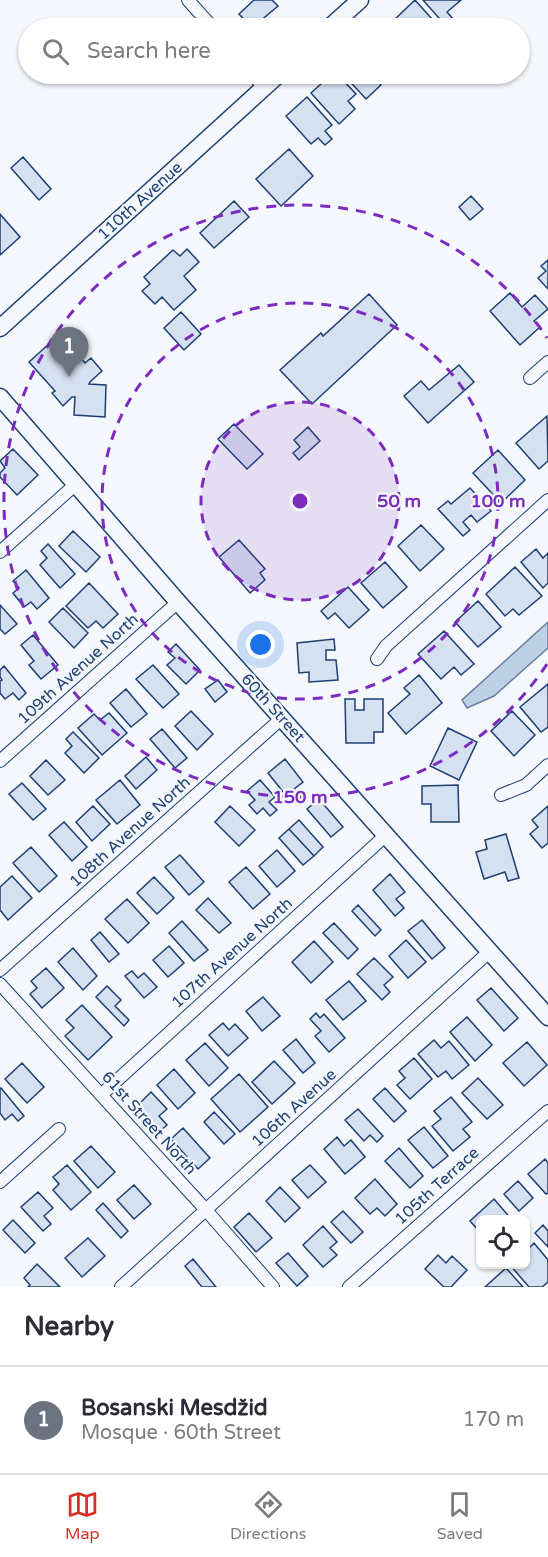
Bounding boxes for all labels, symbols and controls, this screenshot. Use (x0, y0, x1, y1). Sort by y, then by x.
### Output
search box (18, 18, 530, 84)
icon: search (39, 35, 72, 68)
text: Search here (87, 38, 211, 64)
street label: 110th Avenue (93, 158, 187, 244)
pin: 1 (50, 328, 88, 377)
text: 50 m (377, 490, 421, 512)
text: 100 m (470, 490, 526, 512)
centre of rings (290, 491, 310, 511)
street label: 109th Avenue North (13, 609, 143, 729)
your location (246, 630, 275, 659)
street label: 60th Street (237, 669, 309, 747)
street label: 108th Avenue North (65, 772, 195, 892)
text: 150 m (272, 786, 328, 808)
street label: 107th Avenue North (167, 893, 297, 1013)
street label: 106th Avenue (247, 1065, 341, 1151)
street label: 61st Street North (97, 1067, 201, 1179)
street label: 105th Terrace (391, 1143, 483, 1229)
map controls (476, 1215, 530, 1269)
button: locate (476, 1215, 530, 1269)
text: Nearby (24, 1311, 114, 1342)
text: Bosanski Mesdžid (81, 1395, 268, 1421)
text: 1 (37, 1408, 50, 1432)
text: 170 m (463, 1408, 524, 1432)
text: Mosque · 60th Street (81, 1421, 281, 1445)
tab: Map (65, 1488, 100, 1544)
tab: Directions (230, 1488, 306, 1544)
tab: Saved (437, 1488, 483, 1544)

